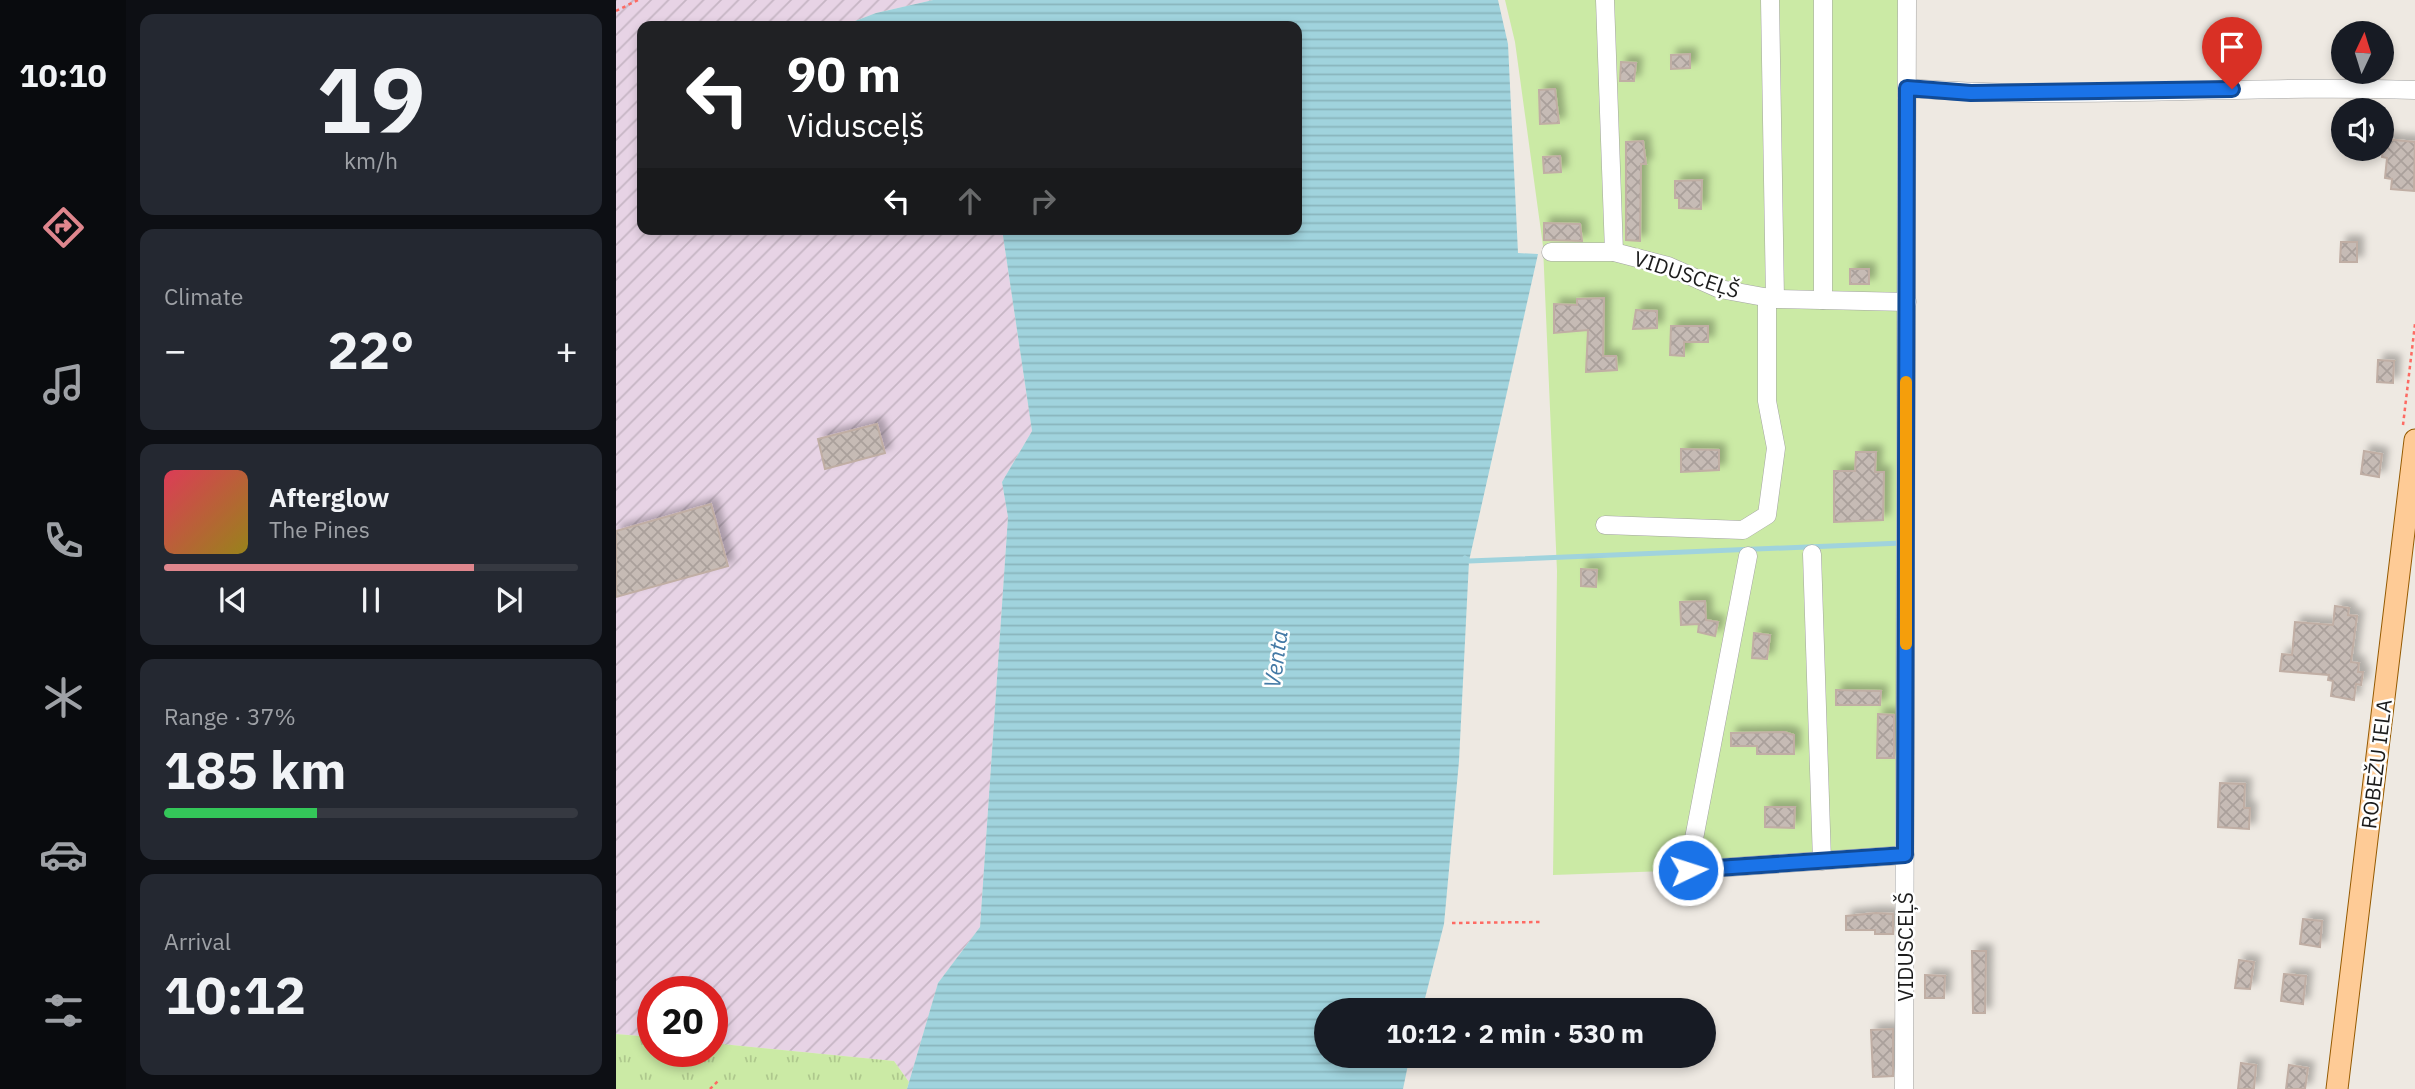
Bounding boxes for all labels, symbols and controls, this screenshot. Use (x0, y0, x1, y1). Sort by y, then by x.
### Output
pin (2202, 17, 2262, 89)
north arrow (2331, 21, 2394, 84)
map controls (2331, 21, 2394, 161)
icon: arrive (2213, 28, 2251, 66)
text: 19 (316, 40, 426, 158)
text: 90 m (787, 42, 901, 105)
icon: left (672, 49, 763, 140)
text: 10:10 (19, 54, 107, 96)
button: sound (2331, 98, 2394, 161)
text: Vidusceļš (787, 104, 925, 146)
text: km/h (344, 145, 398, 175)
icon: left (878, 182, 916, 220)
icon: ahead (951, 182, 989, 220)
icon: right (1024, 182, 1062, 220)
icon: directions (39, 203, 88, 252)
street label: VIDUSCEĻŠ (1630, 244, 1744, 304)
text: Climate (164, 281, 243, 311)
text: 22° (328, 316, 414, 383)
text: − (164, 325, 187, 374)
text: + (555, 325, 578, 374)
icon: music (39, 360, 88, 409)
text: Afterglow (269, 480, 389, 514)
text: The Pines (269, 514, 370, 544)
icon: phone (39, 516, 88, 565)
icon: previous (214, 581, 252, 619)
icon: pause (352, 581, 390, 619)
icon: next (490, 581, 528, 619)
water label: Venta (1256, 628, 1294, 690)
icon: climate (39, 673, 88, 722)
street label: ROBEŽU IELA (2354, 698, 2398, 830)
text: Range · 37% (164, 701, 296, 731)
text: 185 km (164, 736, 346, 803)
icon: car (39, 830, 88, 879)
position arrow (1651, 833, 1725, 907)
street label: VIDUSCEĻŠ (1891, 892, 1919, 1002)
text: Arrival (164, 926, 231, 956)
text: 10:12 (164, 961, 306, 1028)
speed limit sign: 20 (637, 976, 728, 1067)
icon: filters (39, 986, 88, 1035)
text: 10:12 · 2 min · 530 m (1386, 1016, 1644, 1050)

